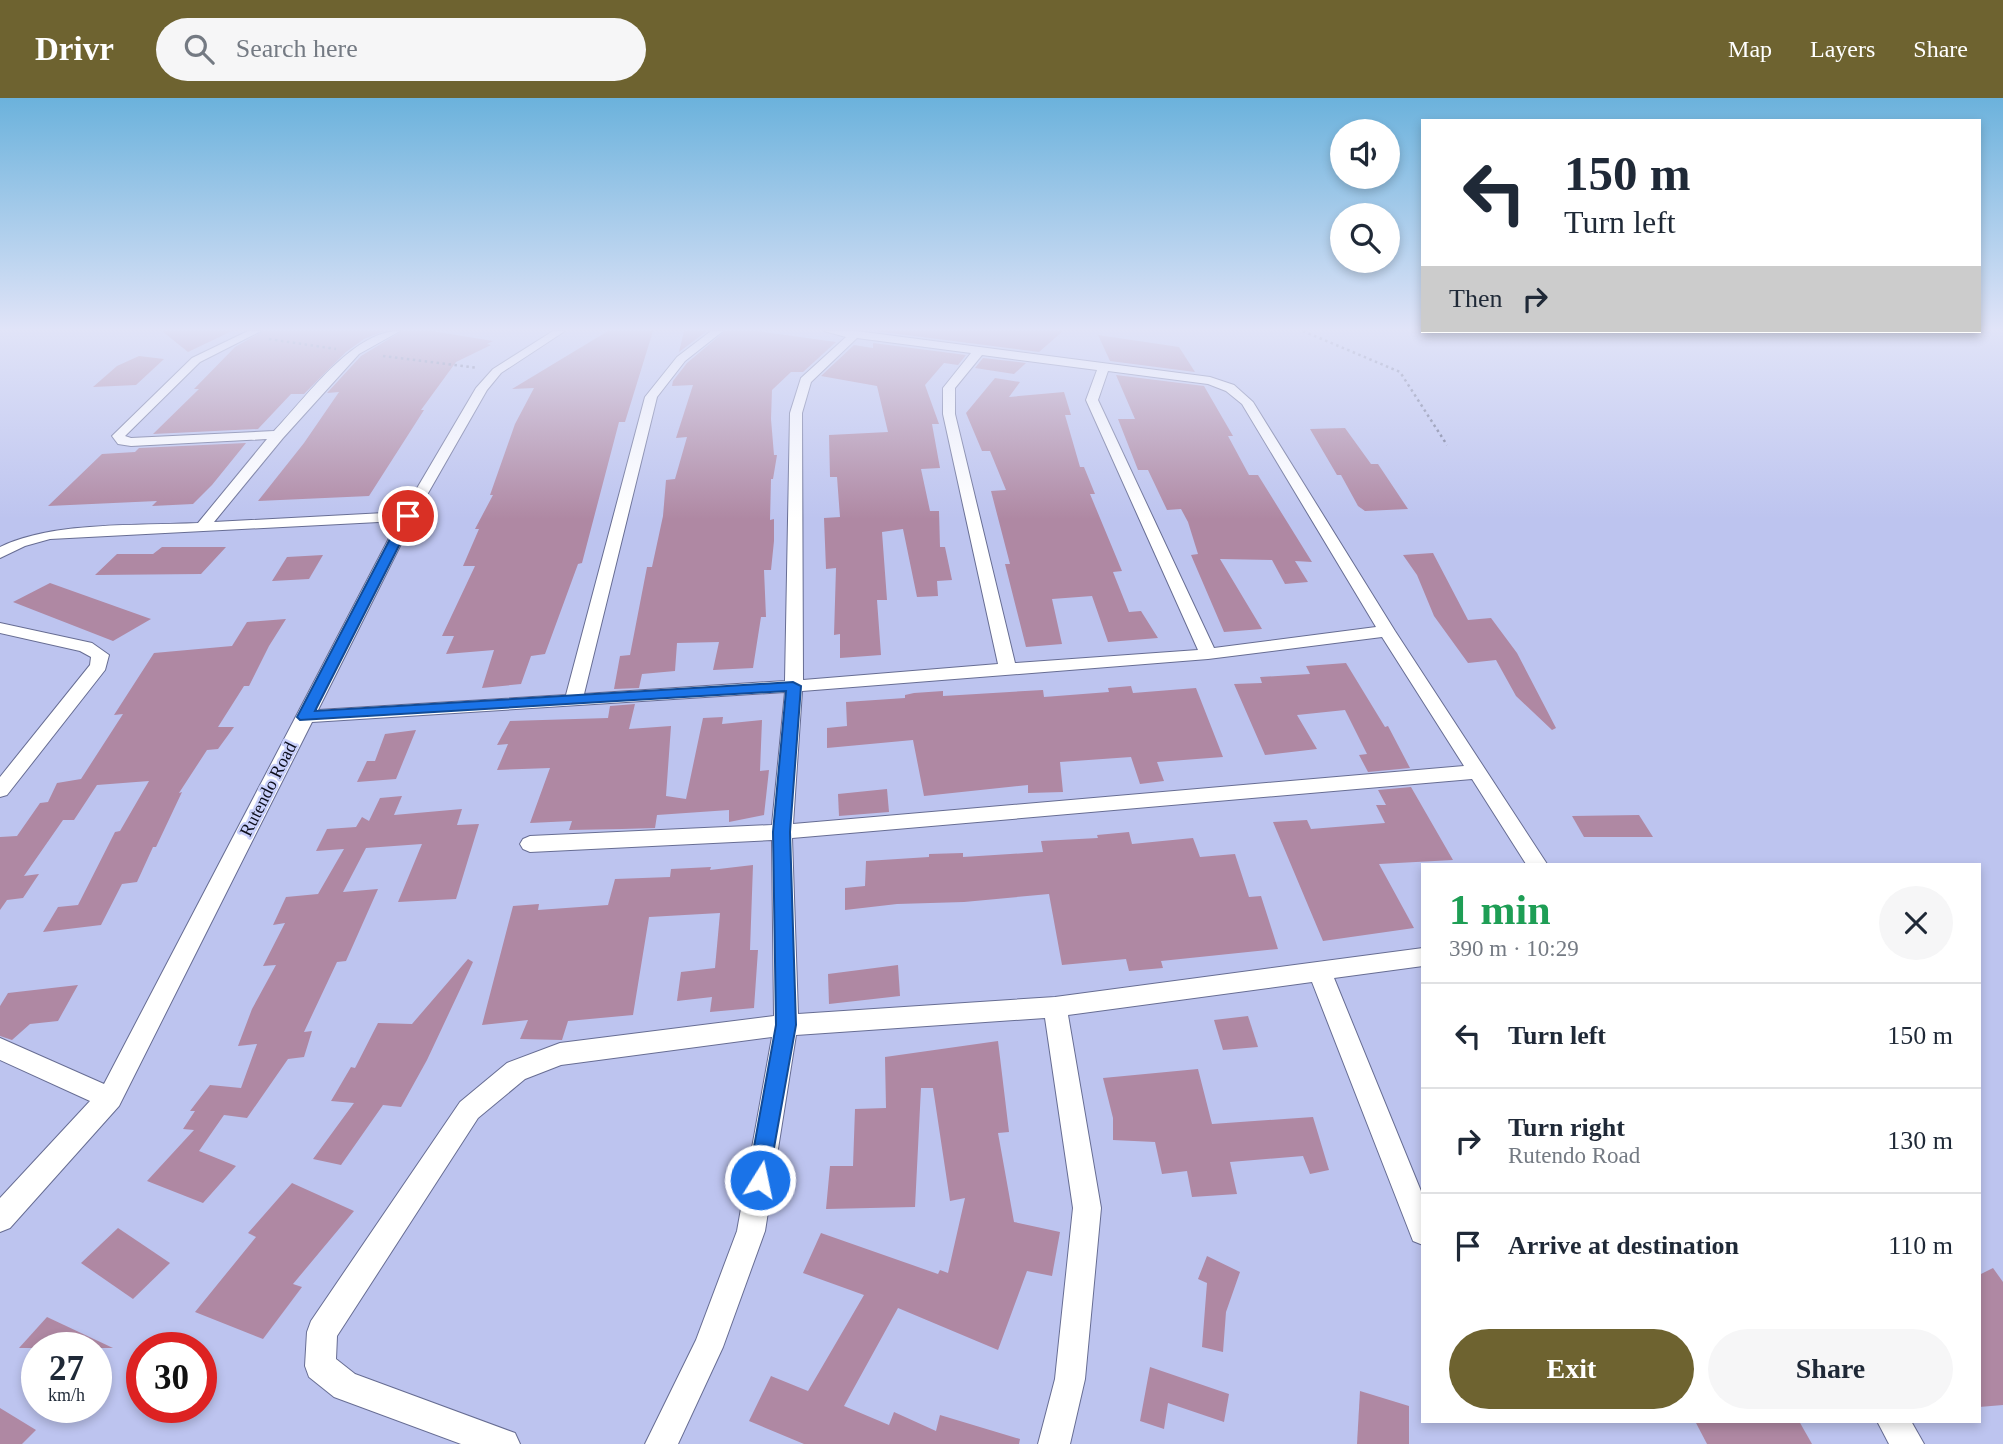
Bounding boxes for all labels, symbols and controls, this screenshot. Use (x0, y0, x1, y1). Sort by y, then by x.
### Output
search box (156, 18, 646, 81)
icon: search (180, 30, 218, 68)
text: Drivr (35, 31, 114, 67)
text: Search here (236, 34, 358, 63)
text: Map (1728, 36, 1772, 62)
text: Layers (1810, 36, 1875, 62)
text: Share (1913, 36, 1968, 62)
map controls (1330, 119, 1400, 273)
button: sound (1330, 119, 1400, 189)
text: 150 m (1564, 146, 1691, 201)
icon: left (1449, 147, 1540, 238)
button: search (1330, 203, 1400, 273)
text: Turn left (1564, 204, 1676, 240)
icon: right (1516, 280, 1554, 318)
text: Then (1449, 284, 1502, 313)
pin (378, 486, 438, 546)
icon: arrive (389, 497, 427, 535)
street label: Rutendo Road (236, 738, 300, 840)
button: close (1879, 886, 1953, 960)
text: 1 min (1449, 887, 1551, 933)
text: 390 m · 10:29 (1449, 936, 1579, 961)
icon: left (1449, 1017, 1487, 1055)
text: Turn left (1508, 1021, 1606, 1050)
text: 150 m (1887, 1021, 1953, 1050)
text: Turn right (1508, 1113, 1625, 1142)
icon: right (1449, 1122, 1487, 1160)
text: 130 m (1887, 1126, 1953, 1155)
position arrow (723, 1143, 797, 1217)
text: Rutendo Road (1508, 1143, 1640, 1168)
icon: arrive (1449, 1227, 1487, 1265)
text: Arrive at destination (1508, 1231, 1739, 1260)
text: 110 m (1888, 1231, 1953, 1260)
button: Exit (1449, 1329, 1694, 1409)
button: Share (1708, 1329, 1953, 1409)
speed limit sign: 30 (126, 1332, 217, 1423)
text: 27 (49, 1349, 84, 1388)
text: km/h (48, 1385, 85, 1405)

